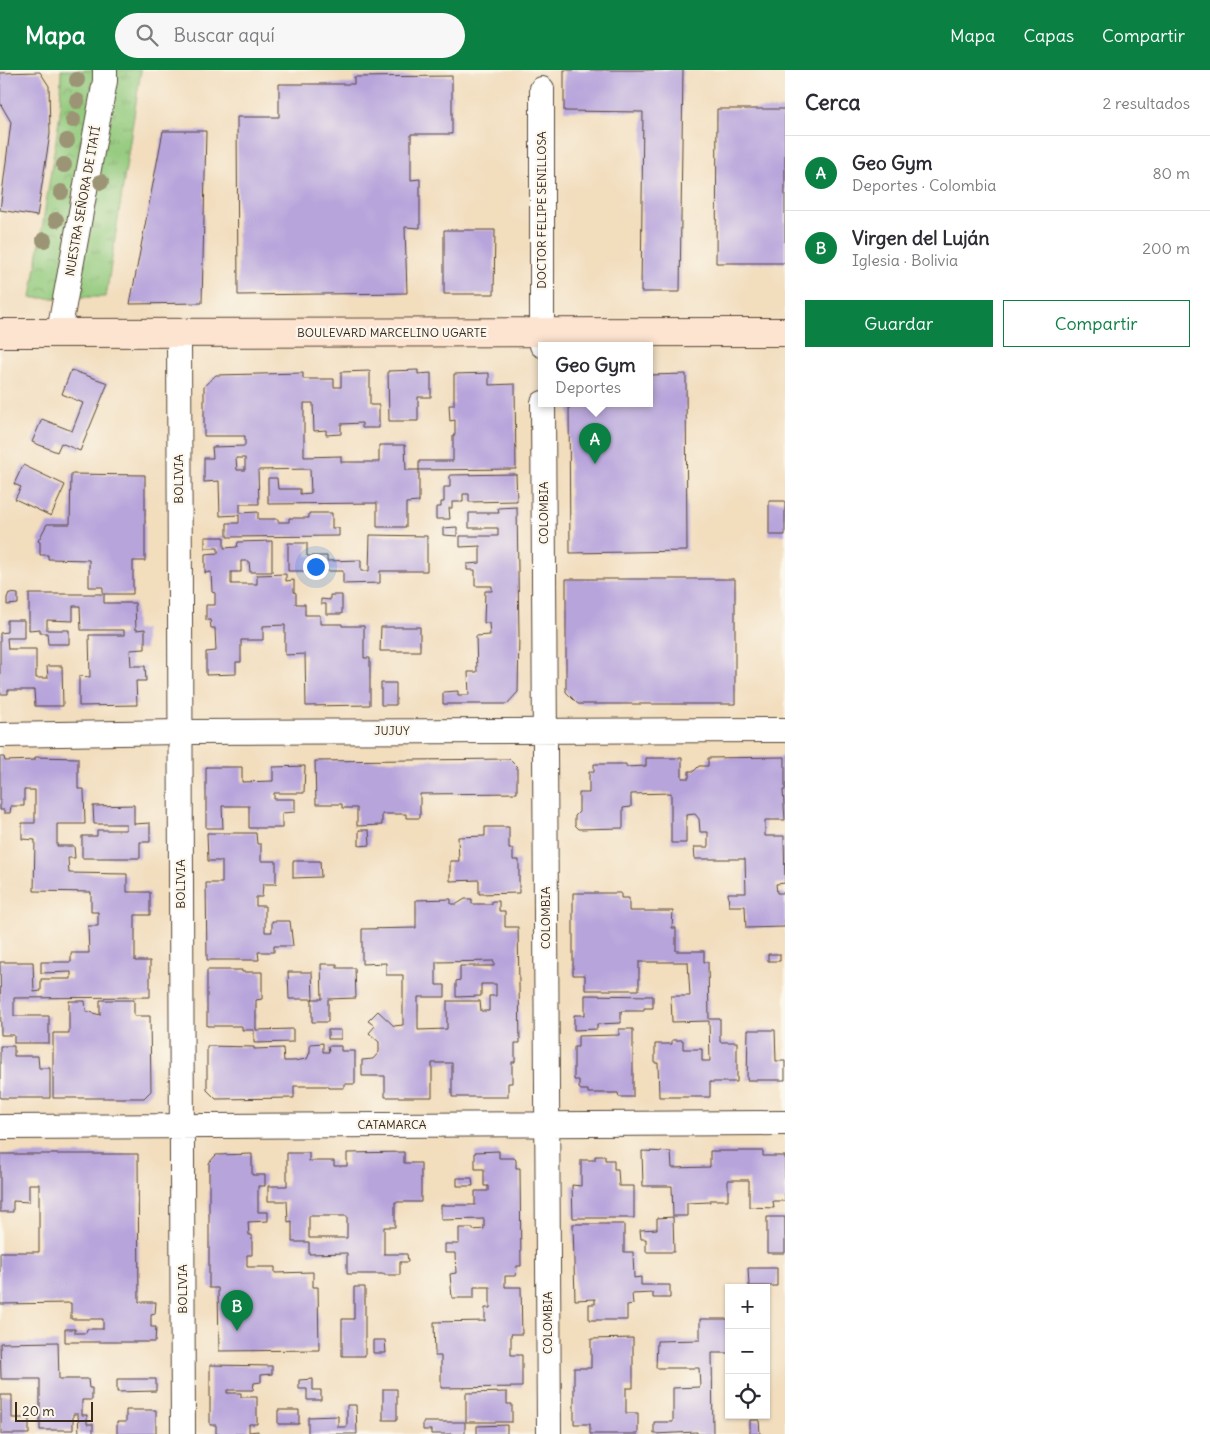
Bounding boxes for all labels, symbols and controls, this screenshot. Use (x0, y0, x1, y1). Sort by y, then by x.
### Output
search box (115, 13, 465, 58)
text: Mapa (25, 20, 85, 50)
icon: search (133, 21, 161, 49)
text: Buscar aquí (173, 23, 275, 47)
text: Mapa (950, 24, 995, 47)
text: Capas (1023, 24, 1074, 47)
text: Compartir (1102, 24, 1185, 47)
text: Cerca (805, 89, 860, 116)
text: 2 resultados (1102, 93, 1190, 113)
street label: NUESTRA SEÑORA DE ITATÍ (62, 125, 103, 277)
street label: DOCTOR FELIPE SENILLOSA (534, 131, 549, 289)
text: Geo Gym (852, 151, 932, 175)
text: A (816, 163, 826, 183)
text: 80 m (1152, 163, 1190, 183)
text: Deportes · Colombia (852, 175, 996, 195)
text: Virgen del Luján (852, 226, 989, 250)
text: B (816, 238, 826, 258)
text: 200 m (1142, 238, 1190, 258)
text: Iglesia · Bolivia (852, 250, 958, 270)
button: Guardar (805, 300, 993, 347)
button: Compartir (1003, 300, 1190, 347)
street label: BOULEVARD MARCELINO UGARTE (297, 325, 487, 340)
popup (538, 342, 653, 407)
text: Geo Gym (555, 353, 636, 377)
text: Deportes (555, 377, 621, 397)
pin: A (579, 423, 611, 464)
street label: BOLIVIA (171, 454, 186, 504)
street label: COLOMBIA (536, 481, 551, 544)
your location (303, 554, 329, 580)
street label: JUJUY (374, 723, 410, 738)
street label: BOLIVIA (173, 859, 188, 909)
street label: COLOMBIA (538, 886, 553, 949)
street label: CATAMARCA (357, 1117, 427, 1132)
street label: BOLIVIA (175, 1264, 190, 1314)
map controls (725, 1284, 770, 1419)
button: + (725, 1284, 770, 1329)
pin: B (221, 1290, 253, 1331)
street label: COLOMBIA (540, 1291, 555, 1354)
button: − (725, 1329, 770, 1374)
button: locate (725, 1374, 770, 1419)
scale bar (15, 1399, 92, 1422)
text: 20 m (22, 1402, 55, 1420)

